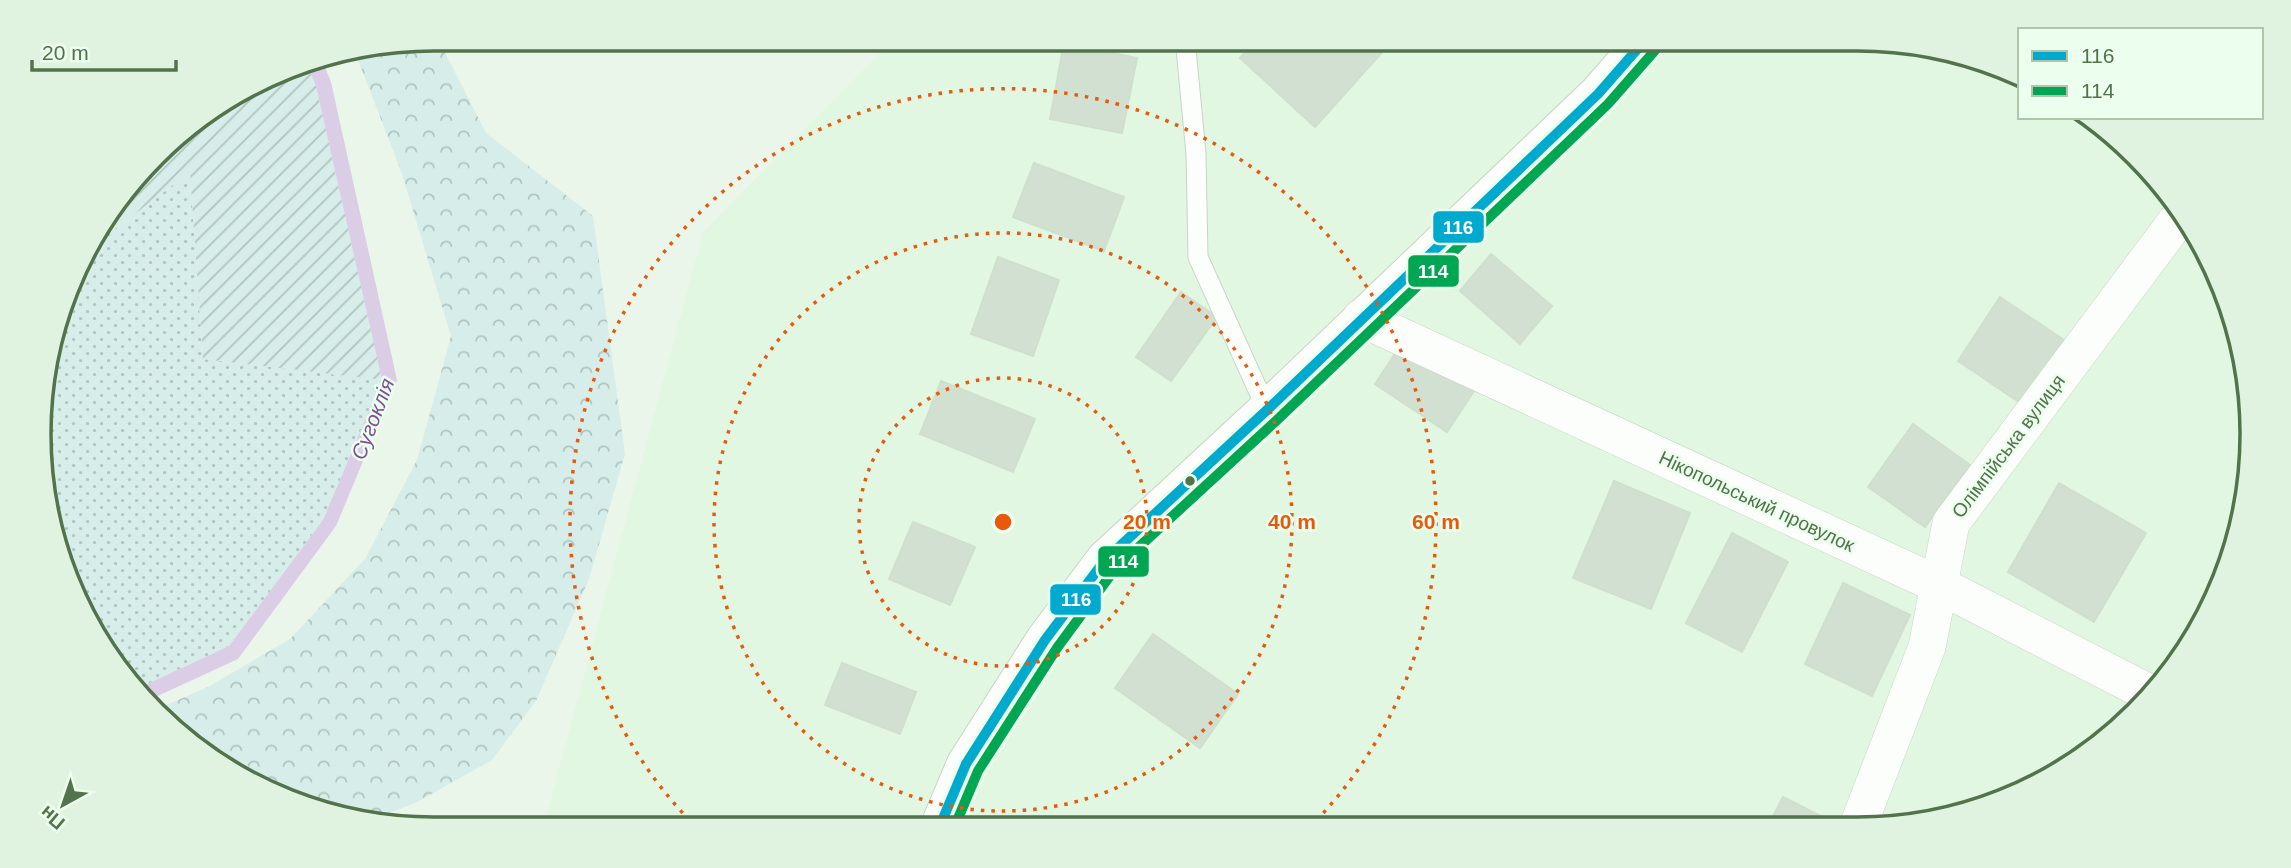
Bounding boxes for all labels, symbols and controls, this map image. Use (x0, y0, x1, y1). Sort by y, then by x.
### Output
scale bar (32, 28, 175, 72)
legend (2018, 28, 2263, 119)
text: 20 m (42, 41, 89, 64)
text: 116 (2081, 44, 2114, 67)
text: 114 (2081, 79, 2115, 102)
line badge: 116 (1432, 210, 1485, 244)
text: 116 (1443, 217, 1473, 238)
line badge: 114 (1407, 254, 1460, 288)
text: 114 (1418, 261, 1449, 282)
street label: Олімпійська вулиця (1948, 371, 2069, 522)
water label: Сугоклія (347, 375, 398, 463)
street label: Нікопольський провулок (1656, 447, 1858, 556)
unlabelled marker (1183, 474, 1197, 488)
centre of rings (991, 510, 1015, 534)
text: 20 m (1123, 510, 1171, 533)
text: 40 m (1268, 510, 1316, 533)
text: 60 m (1412, 510, 1460, 533)
line badge: 114 (1097, 545, 1150, 578)
text: 114 (1108, 551, 1139, 572)
line badge: 116 (1049, 583, 1102, 616)
text: 116 (1061, 589, 1091, 610)
north arrow (28, 770, 98, 840)
text: Пн (36, 802, 69, 834)

